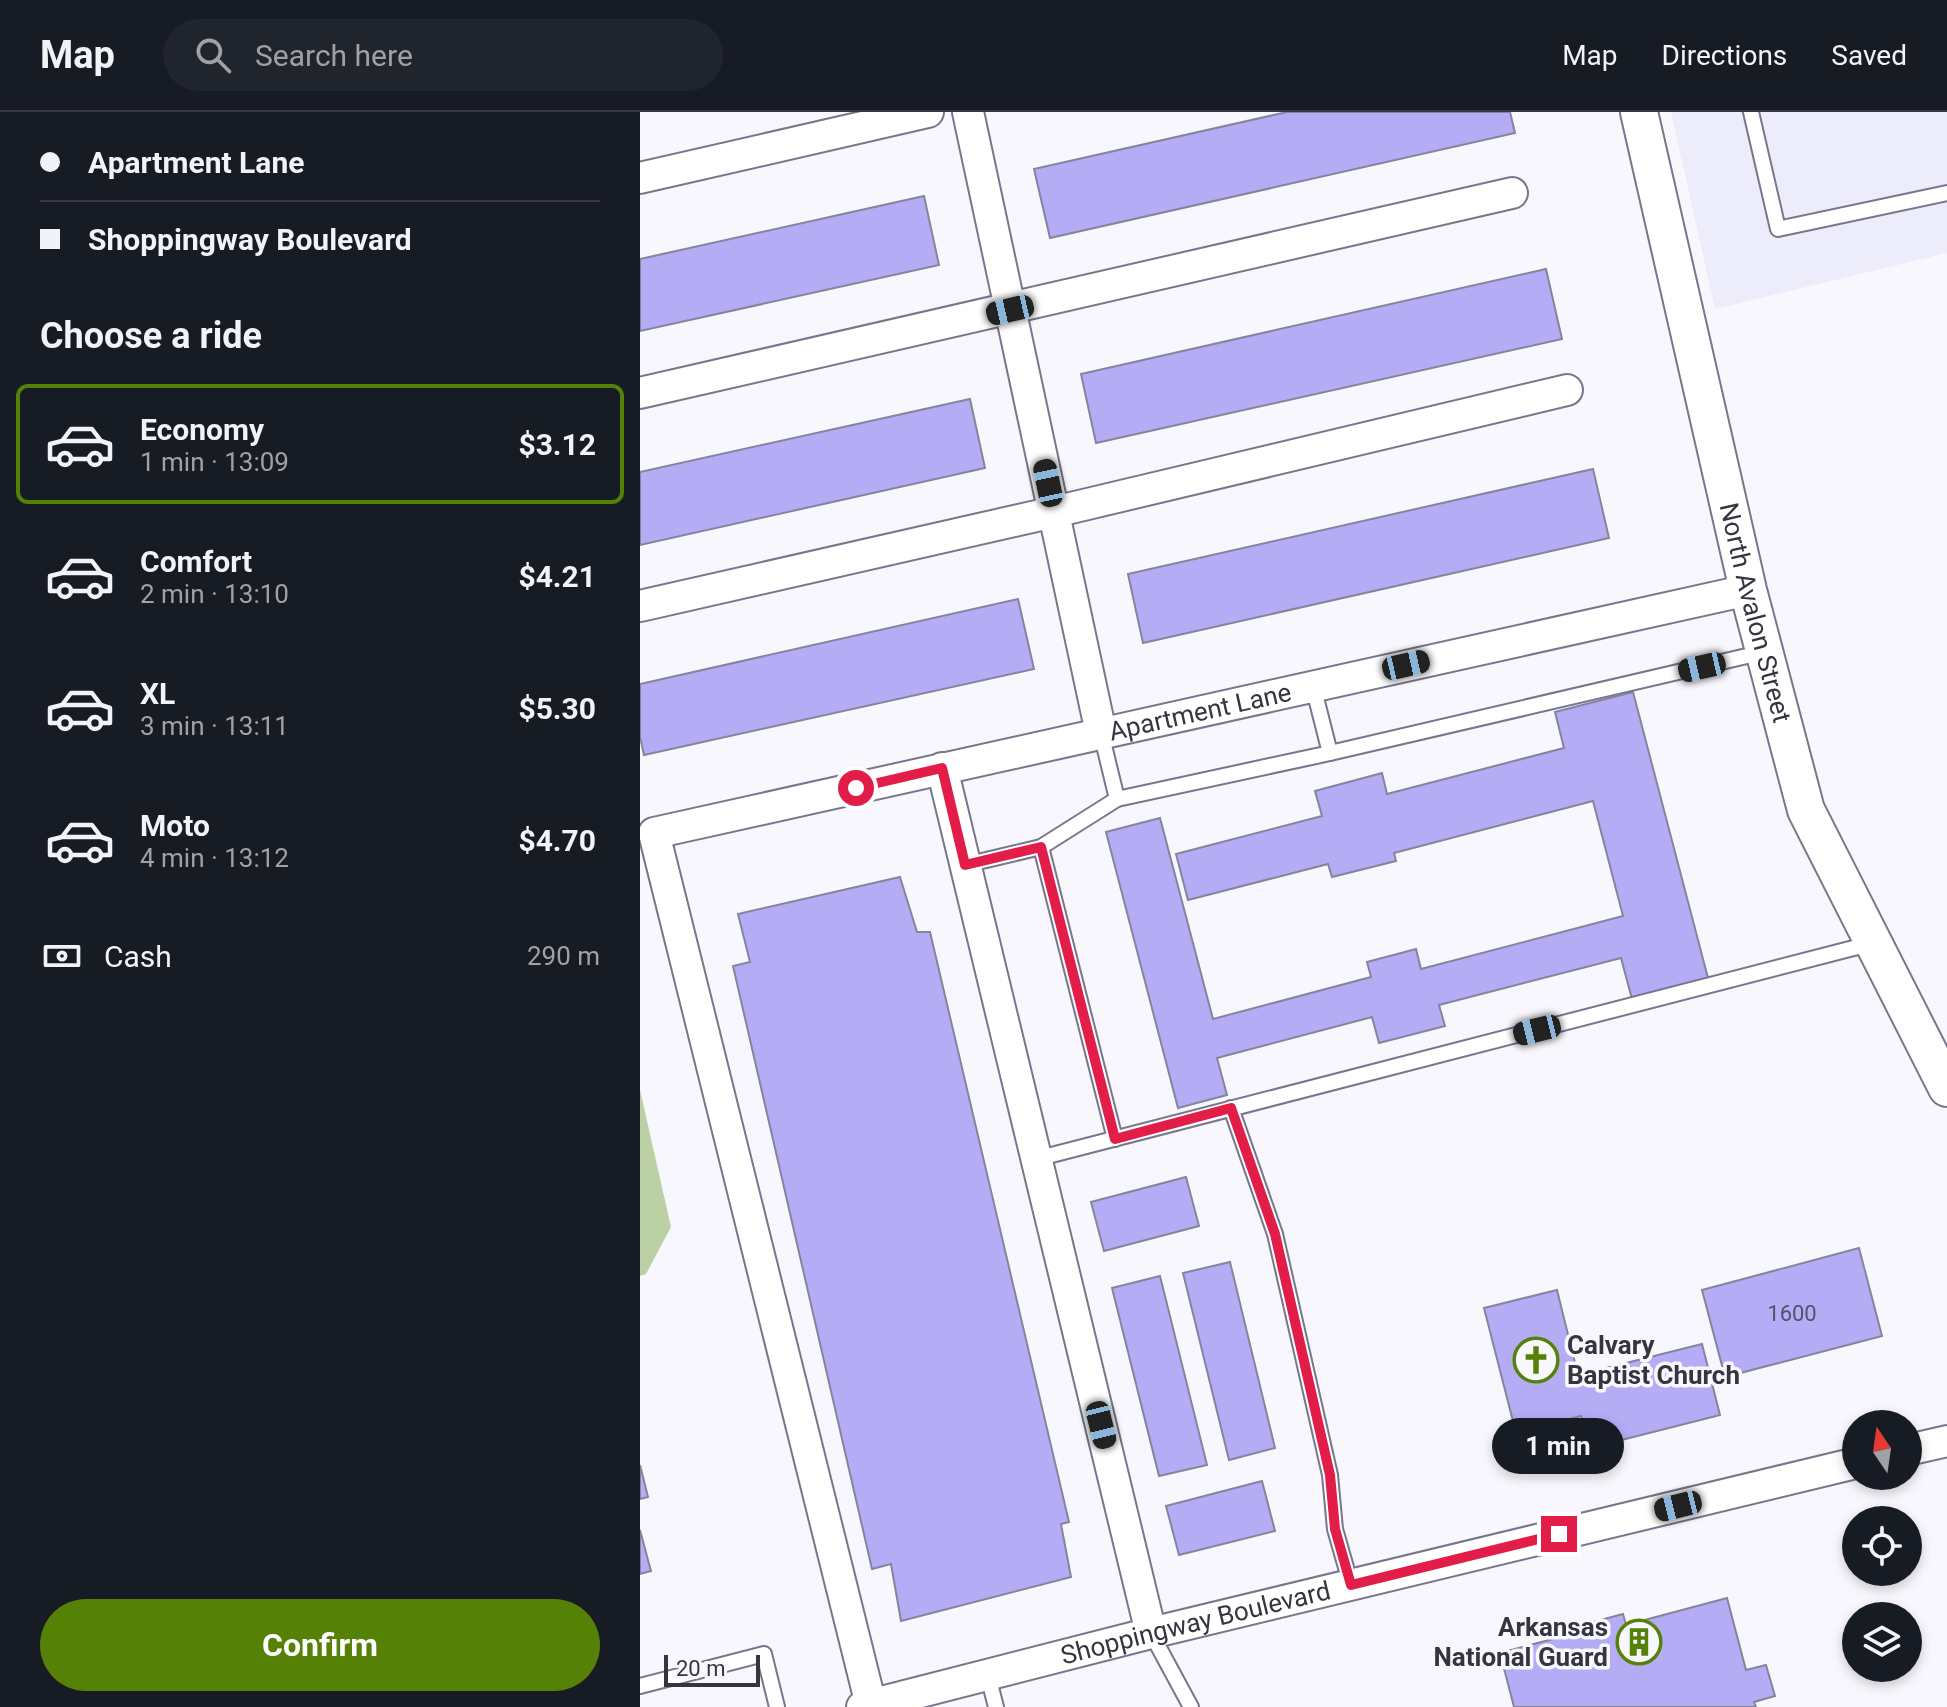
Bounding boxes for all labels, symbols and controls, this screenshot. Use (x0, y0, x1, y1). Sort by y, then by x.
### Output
search box (163, 19, 723, 91)
text: Map (40, 33, 115, 77)
icon: search (191, 33, 235, 77)
text: Search here (255, 38, 413, 73)
text: Map (1562, 39, 1618, 72)
text: Directions (1662, 39, 1787, 72)
text: Saved (1831, 39, 1907, 72)
text: Apartment Lane (88, 145, 304, 180)
text: Shoppingway Boulevard (88, 222, 412, 257)
car (984, 293, 1036, 327)
text: Choose a ride (40, 315, 262, 357)
icon: car (44, 408, 116, 480)
text: Economy (140, 412, 264, 447)
text: $3.12 (518, 427, 596, 462)
text: 1 min · 13:09 (140, 447, 289, 477)
car (1031, 457, 1065, 509)
street label: North Avalon Street (1714, 500, 1797, 726)
icon: car (44, 540, 116, 612)
text: Comfort (140, 544, 252, 579)
text: $4.21 (518, 559, 596, 594)
text: 2 min · 13:10 (140, 579, 289, 609)
car (1380, 648, 1432, 682)
car (1676, 650, 1728, 684)
icon: car (44, 672, 116, 744)
text: XL (140, 676, 175, 711)
street label: Apartment Lane (1106, 677, 1294, 747)
text: $5.30 (518, 691, 596, 726)
text: 3 min · 13:11 (140, 711, 289, 741)
route start (838, 770, 874, 806)
icon: car (44, 804, 116, 876)
text: Moto (140, 808, 210, 843)
text: $4.70 (518, 823, 596, 858)
text: 4 min · 13:12 (140, 843, 289, 873)
icon: cash (40, 934, 84, 978)
text: Cash (104, 939, 172, 974)
text: 290 m (527, 941, 600, 971)
car (1511, 1013, 1563, 1047)
house number: 1600 (1767, 1301, 1817, 1326)
place label: Calvary Baptist Church (1567, 1330, 1740, 1390)
church icon: Calvary Baptist Church (1512, 1336, 1560, 1384)
car (1084, 1399, 1118, 1451)
north arrow (1842, 1410, 1922, 1490)
map controls (1842, 1410, 1922, 1682)
callout: 1 min (1493, 1418, 1625, 1474)
text: 1 min (1525, 1431, 1591, 1461)
car (1652, 1489, 1704, 1523)
button: locate (1842, 1506, 1922, 1586)
route end (1541, 1516, 1577, 1552)
street label: Shoppingway Boulevard (1058, 1575, 1333, 1670)
button: Confirm (40, 1599, 600, 1691)
button: layers (1842, 1602, 1922, 1682)
place label: Arkansas National Guard (1433, 1612, 1608, 1672)
building icon: Arkansas National Guard (1615, 1618, 1663, 1666)
scale bar (664, 1651, 760, 1687)
text: 20 m (676, 1656, 725, 1681)

